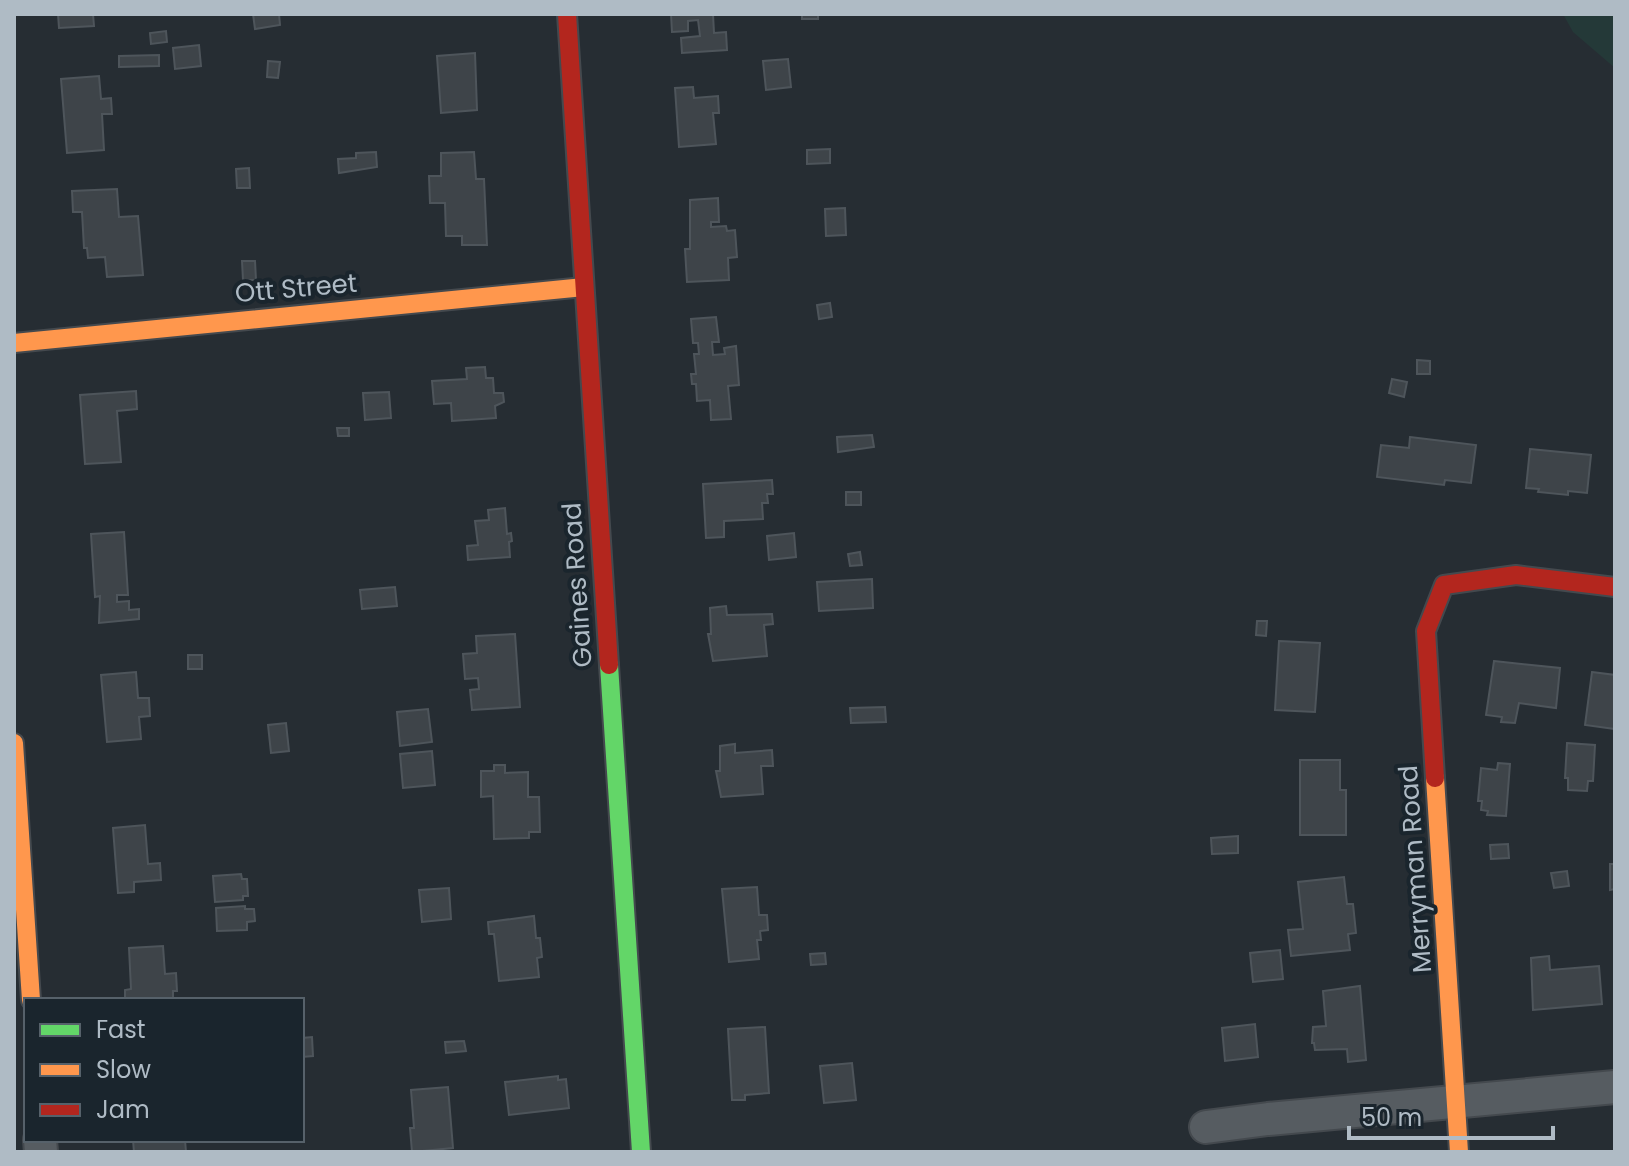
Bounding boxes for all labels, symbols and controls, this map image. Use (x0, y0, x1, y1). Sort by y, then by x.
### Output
street label: Ott Street (233, 265, 359, 311)
street label: Gaines Road (553, 501, 601, 669)
street label: Merryman Road (1390, 764, 1440, 974)
legend (24, 998, 304, 1142)
text: Fast (96, 1013, 146, 1046)
text: Slow (96, 1053, 151, 1086)
scale bar (1349, 1090, 1553, 1140)
text: Jam (96, 1093, 150, 1126)
text: 50 m (1361, 1101, 1422, 1134)

